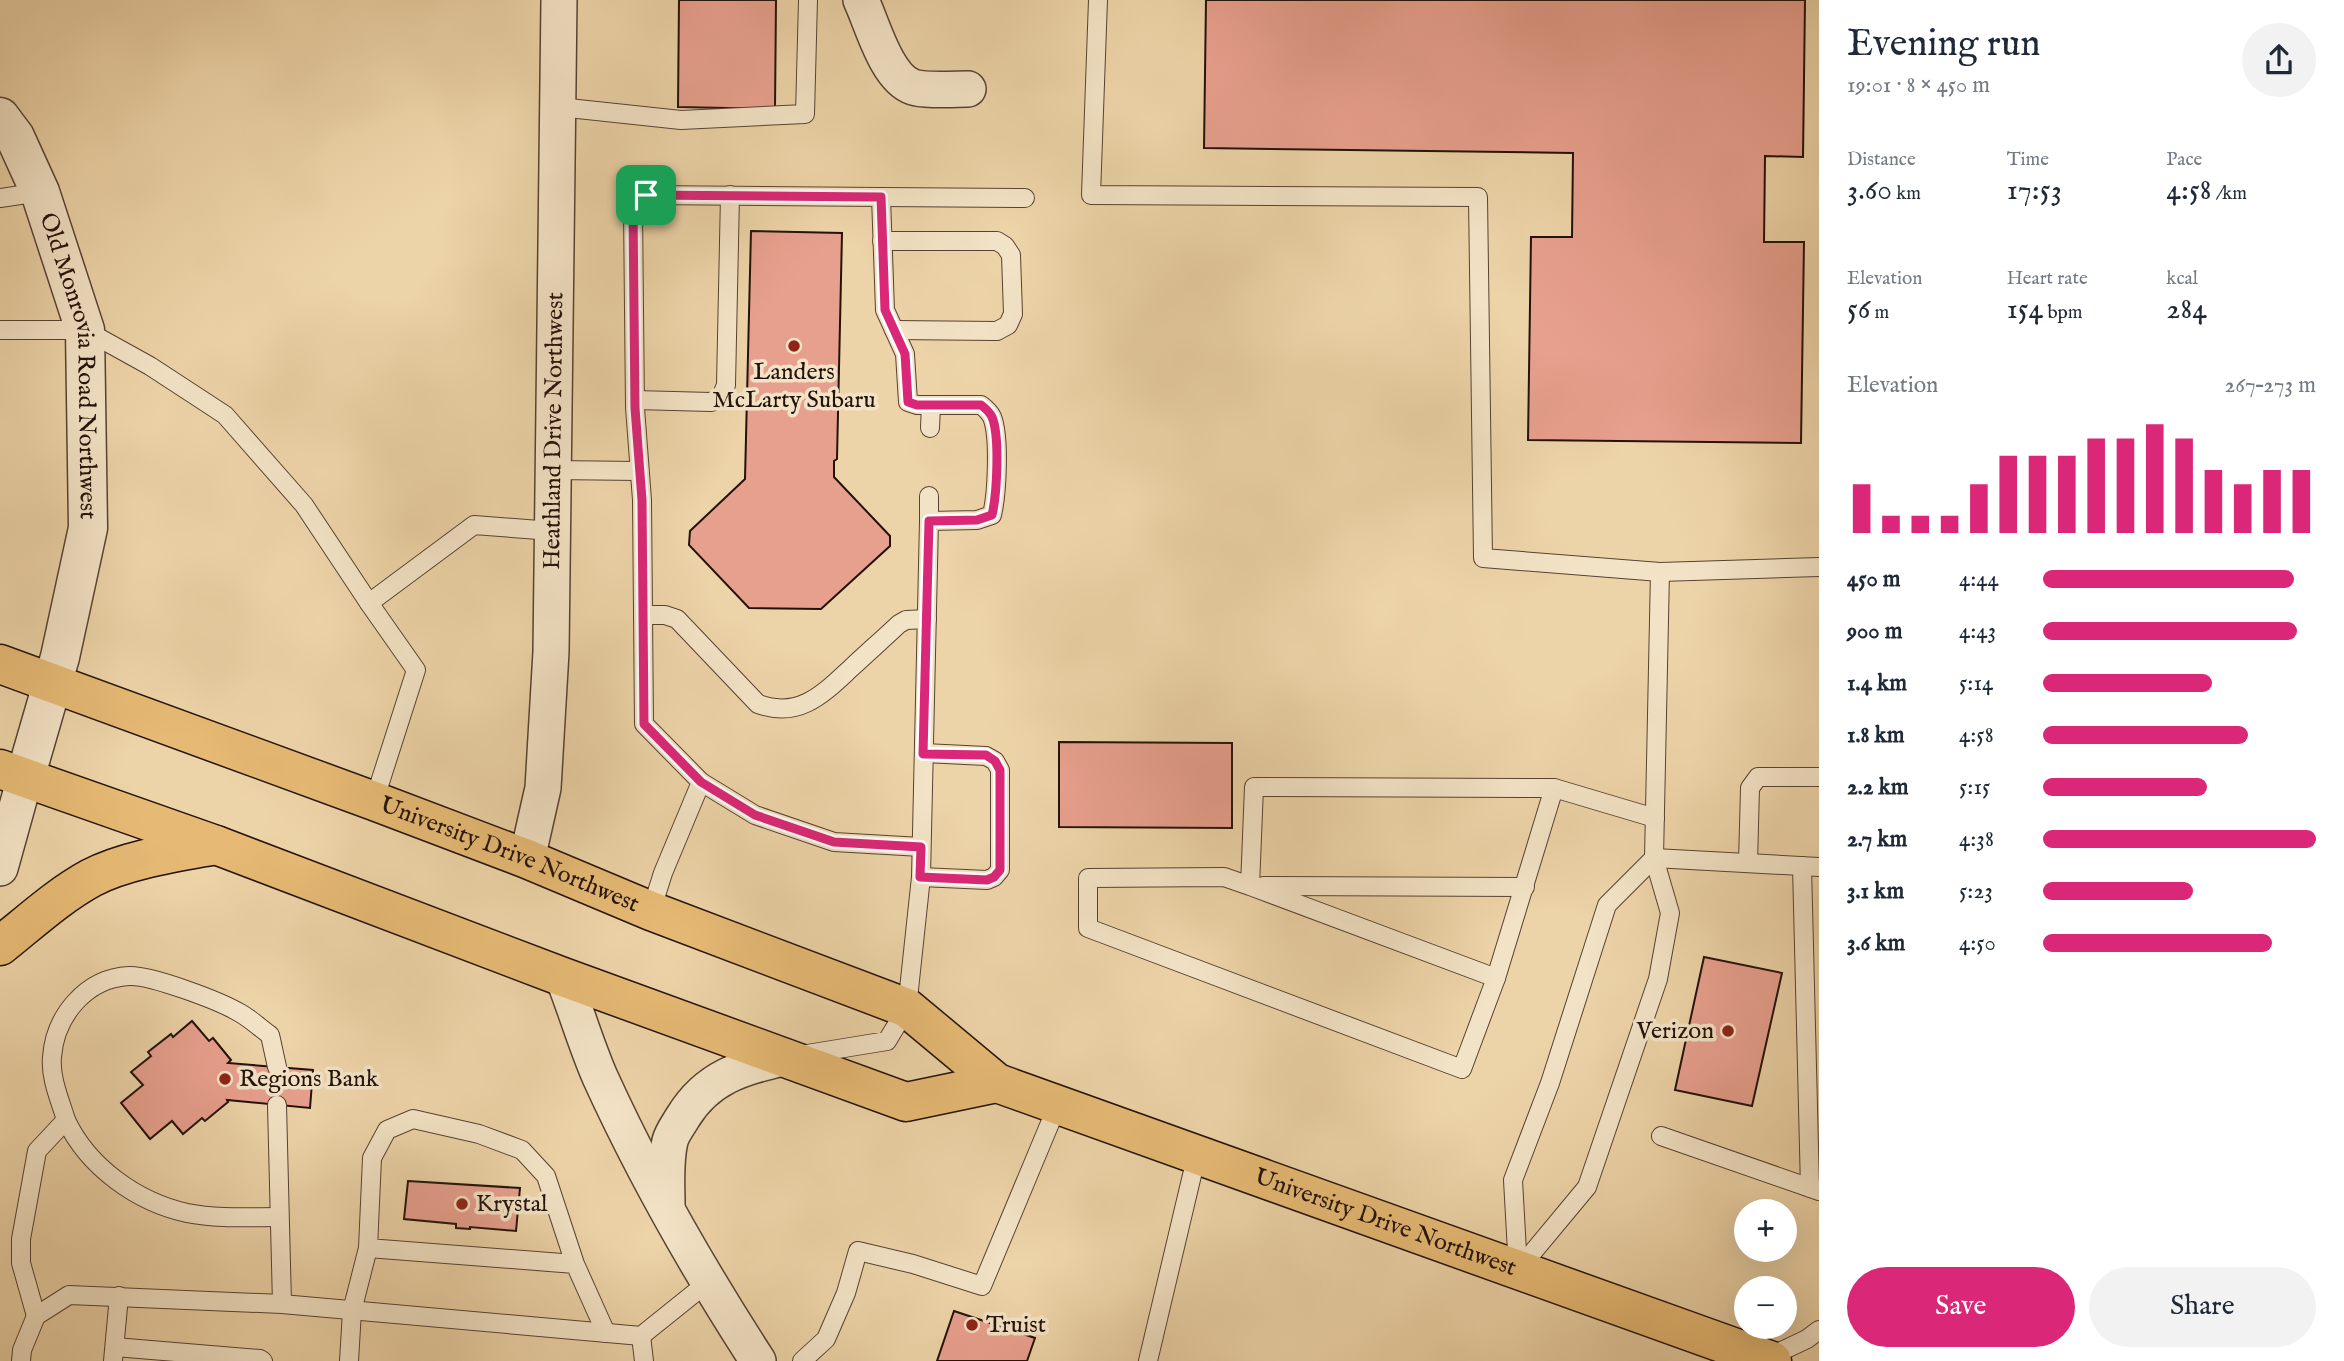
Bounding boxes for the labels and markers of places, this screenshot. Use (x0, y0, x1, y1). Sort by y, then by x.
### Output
pin (616, 165, 676, 225)
marker: Landers McLarty Subaru (786, 338, 802, 354)
place label: Landers McLarty Subaru (712, 357, 876, 416)
place label: Verizon (1636, 1016, 1714, 1047)
marker: Verizon (1720, 1023, 1736, 1039)
place label: Regions Bank (239, 1064, 379, 1095)
marker: Regions Bank (217, 1071, 233, 1087)
place label: Krystal (476, 1189, 548, 1220)
marker: Krystal (454, 1196, 470, 1212)
place label: Truist (986, 1310, 1046, 1341)
marker: Truist (964, 1317, 980, 1333)

